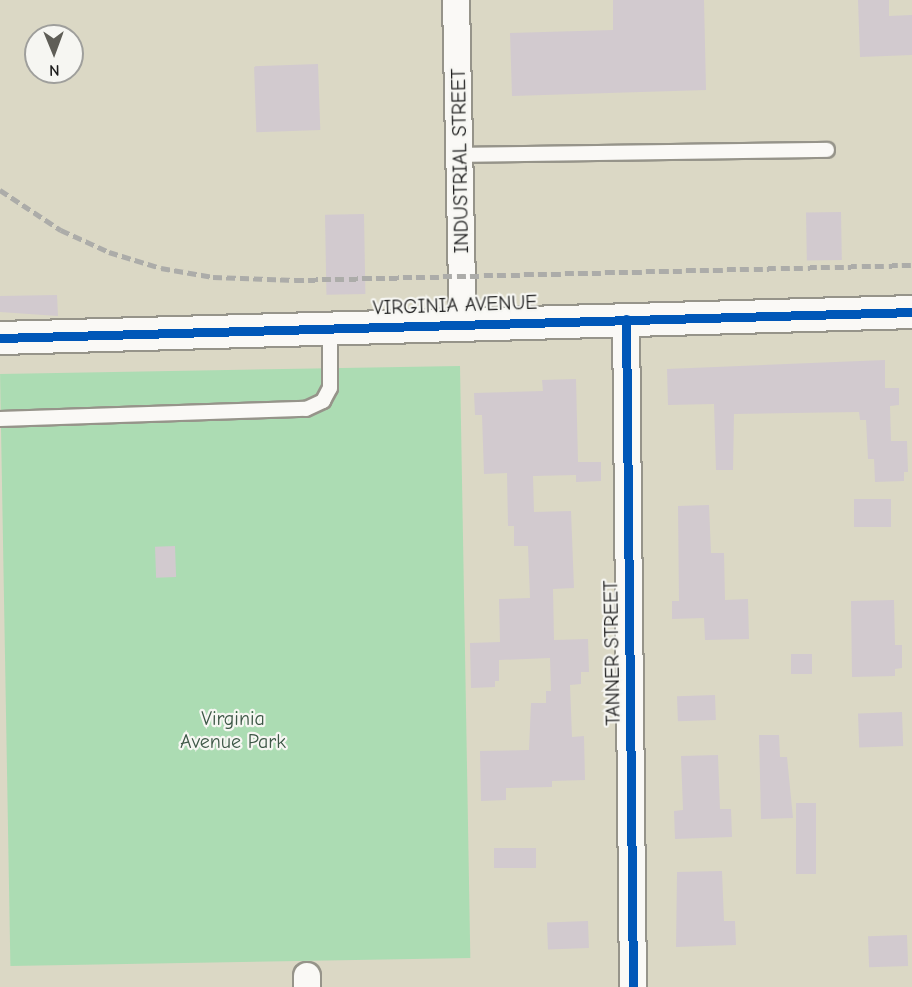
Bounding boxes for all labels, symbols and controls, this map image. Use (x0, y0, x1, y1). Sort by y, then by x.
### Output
north arrow (24, 24, 84, 84)
text: N (49, 61, 60, 79)
street label: INDUSTRIAL STREET (446, 68, 474, 254)
street label: VIRGINIA AVENUE (372, 290, 538, 320)
street label: TANNER STREET (599, 580, 625, 726)
park label: Virginia Avenue Park (180, 707, 286, 754)

